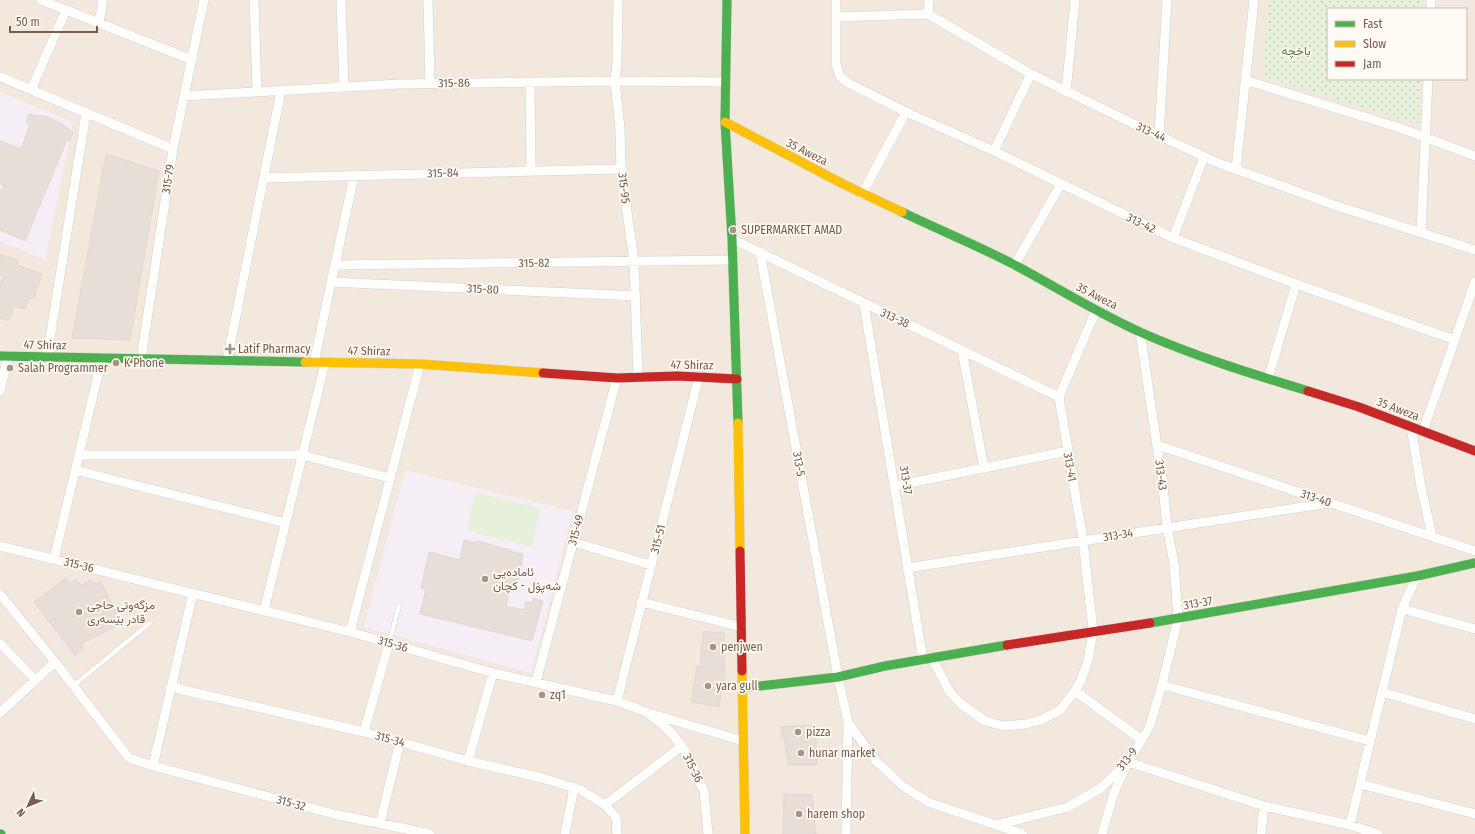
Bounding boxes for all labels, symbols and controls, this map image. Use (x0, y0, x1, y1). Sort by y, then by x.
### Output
scale bar (10, 8, 97, 34)
legend (1327, 8, 1467, 80)
text: 50 m (16, 15, 40, 29)
text: Fast (1363, 17, 1382, 31)
text: Slow (1363, 37, 1386, 51)
park label: باخچە (1281, 44, 1311, 59)
text: Jam (1363, 57, 1381, 71)
street label: 315-86 (438, 76, 470, 90)
street label: 313-44 (1134, 119, 1168, 145)
street label: 35 Aweza (784, 136, 830, 168)
street label: 315-79 (159, 163, 177, 195)
street label: 315-84 (427, 165, 459, 181)
street label: 315-95 (615, 172, 633, 205)
street label: 313-42 (1124, 210, 1158, 236)
place label: SUPERMARKET AMAD (741, 223, 842, 237)
marker: SUPERMARKET AMAD (728, 225, 738, 235)
street label: 315-82 (518, 256, 550, 270)
street label: 35 Aweza (1074, 280, 1120, 312)
street label: 315-80 (467, 281, 499, 297)
street label: 313-38 (878, 305, 912, 331)
street label: 47 Shiraz (23, 338, 67, 352)
place label: Latif Pharmacy (238, 342, 311, 356)
marker: Latif Pharmacy (225, 344, 235, 354)
street label: 47 Shiraz (347, 344, 391, 358)
place label: K Phone (124, 356, 164, 370)
marker: K Phone (111, 358, 121, 368)
street label: 47 Shiraz (670, 358, 714, 372)
place label: Salah Programmer (18, 361, 109, 375)
marker: Salah Programmer (5, 363, 15, 373)
street label: 35 Aweza (1375, 395, 1421, 424)
street label: 313-5 (790, 450, 808, 478)
street label: 313-41 (1061, 451, 1079, 483)
street label: 313-43 (1152, 459, 1170, 491)
street label: 313-37 (897, 465, 915, 496)
street label: 313-40 (1299, 486, 1333, 510)
street label: 315-49 (565, 513, 587, 547)
street label: 315-51 (648, 523, 668, 555)
street label: 313-34 (1102, 526, 1134, 544)
street label: 315-36 (63, 555, 95, 575)
place label: ئامادەیی شەپۆل - کچان (493, 565, 561, 594)
marker: ئامادەیی شەپۆل - کچان (480, 574, 490, 584)
street label: 313-37 (1182, 594, 1214, 612)
place label: مزگەوتی حاجی قادر بێسەری (87, 598, 155, 627)
marker: مزگەوتی حاجی قادر بێسەری (74, 607, 84, 617)
street label: 315-36 (376, 633, 410, 655)
place label: penjwen (721, 640, 763, 654)
marker: penjwen (708, 642, 718, 652)
place label: yara gull (716, 679, 758, 693)
marker: yara gull (703, 681, 713, 691)
place label: zq1 (550, 688, 566, 702)
marker: zq1 (537, 690, 547, 700)
place label: pizza (806, 725, 831, 739)
marker: pizza (793, 727, 803, 737)
street label: 315-34 (374, 728, 407, 750)
street label: 313-9 (1114, 745, 1140, 773)
place label: hunar market (809, 746, 876, 760)
marker: hunar market (796, 748, 806, 758)
street label: 315-36 (680, 751, 706, 785)
north arrow (8, 786, 48, 826)
street label: 315-32 (275, 792, 307, 814)
text: N (14, 806, 28, 819)
place label: harem shop (807, 807, 865, 821)
marker: harem shop (794, 809, 804, 819)

